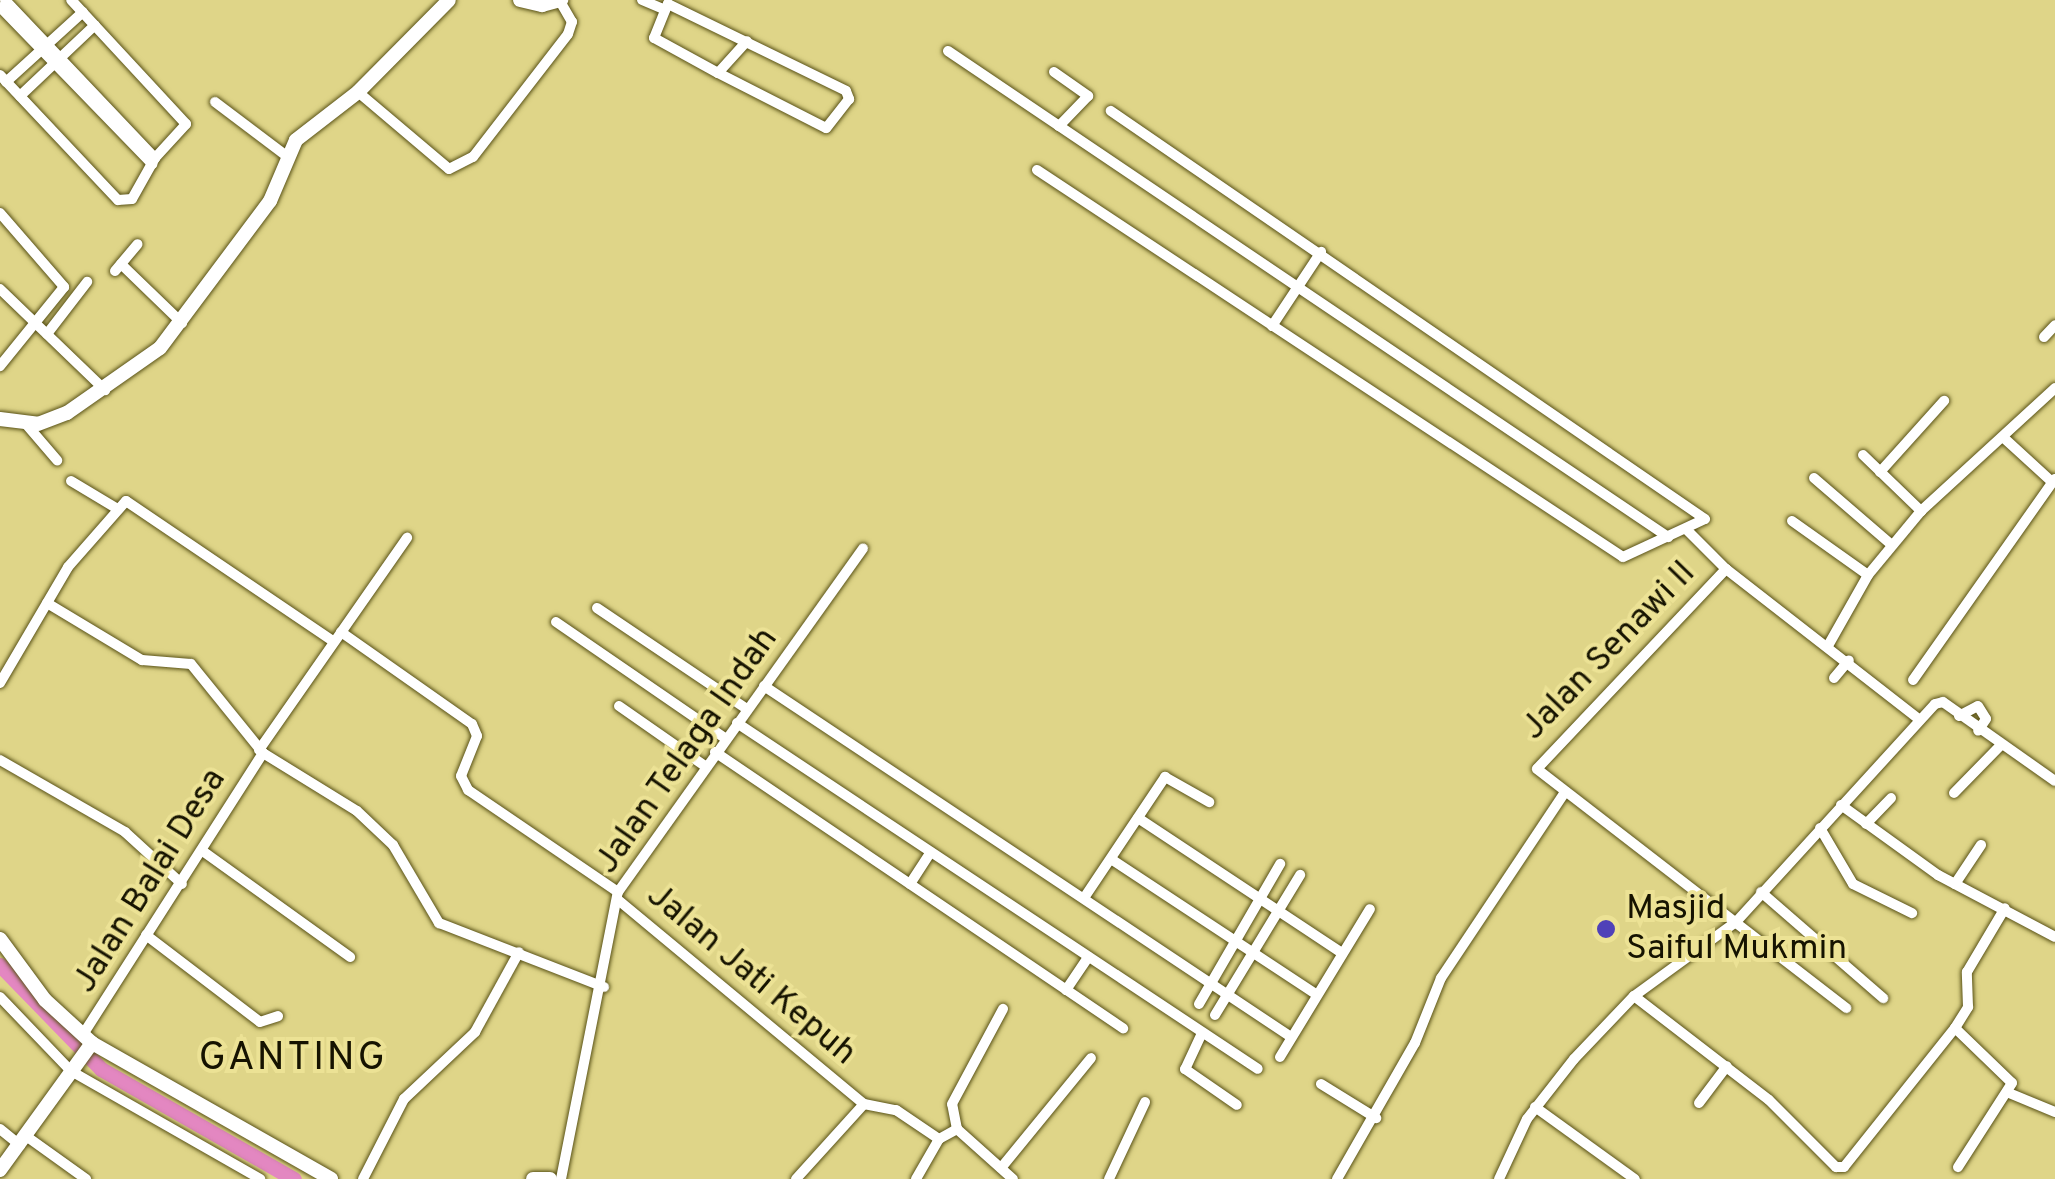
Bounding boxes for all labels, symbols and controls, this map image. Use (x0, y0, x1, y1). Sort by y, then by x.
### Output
street label: Jalan Senawi II (1513, 553, 1705, 749)
street label: Jalan Telaga Indah (586, 619, 788, 883)
street label: Jalan Balai Desa (64, 761, 236, 1001)
street label: Jalan Jati Kepuh (638, 875, 864, 1075)
place label: Masjid Saiful Mukmin (1626, 888, 1847, 970)
marker: Masjid Saiful Mukmin (1595, 918, 1617, 940)
district label: GANTING (199, 1035, 387, 1083)

